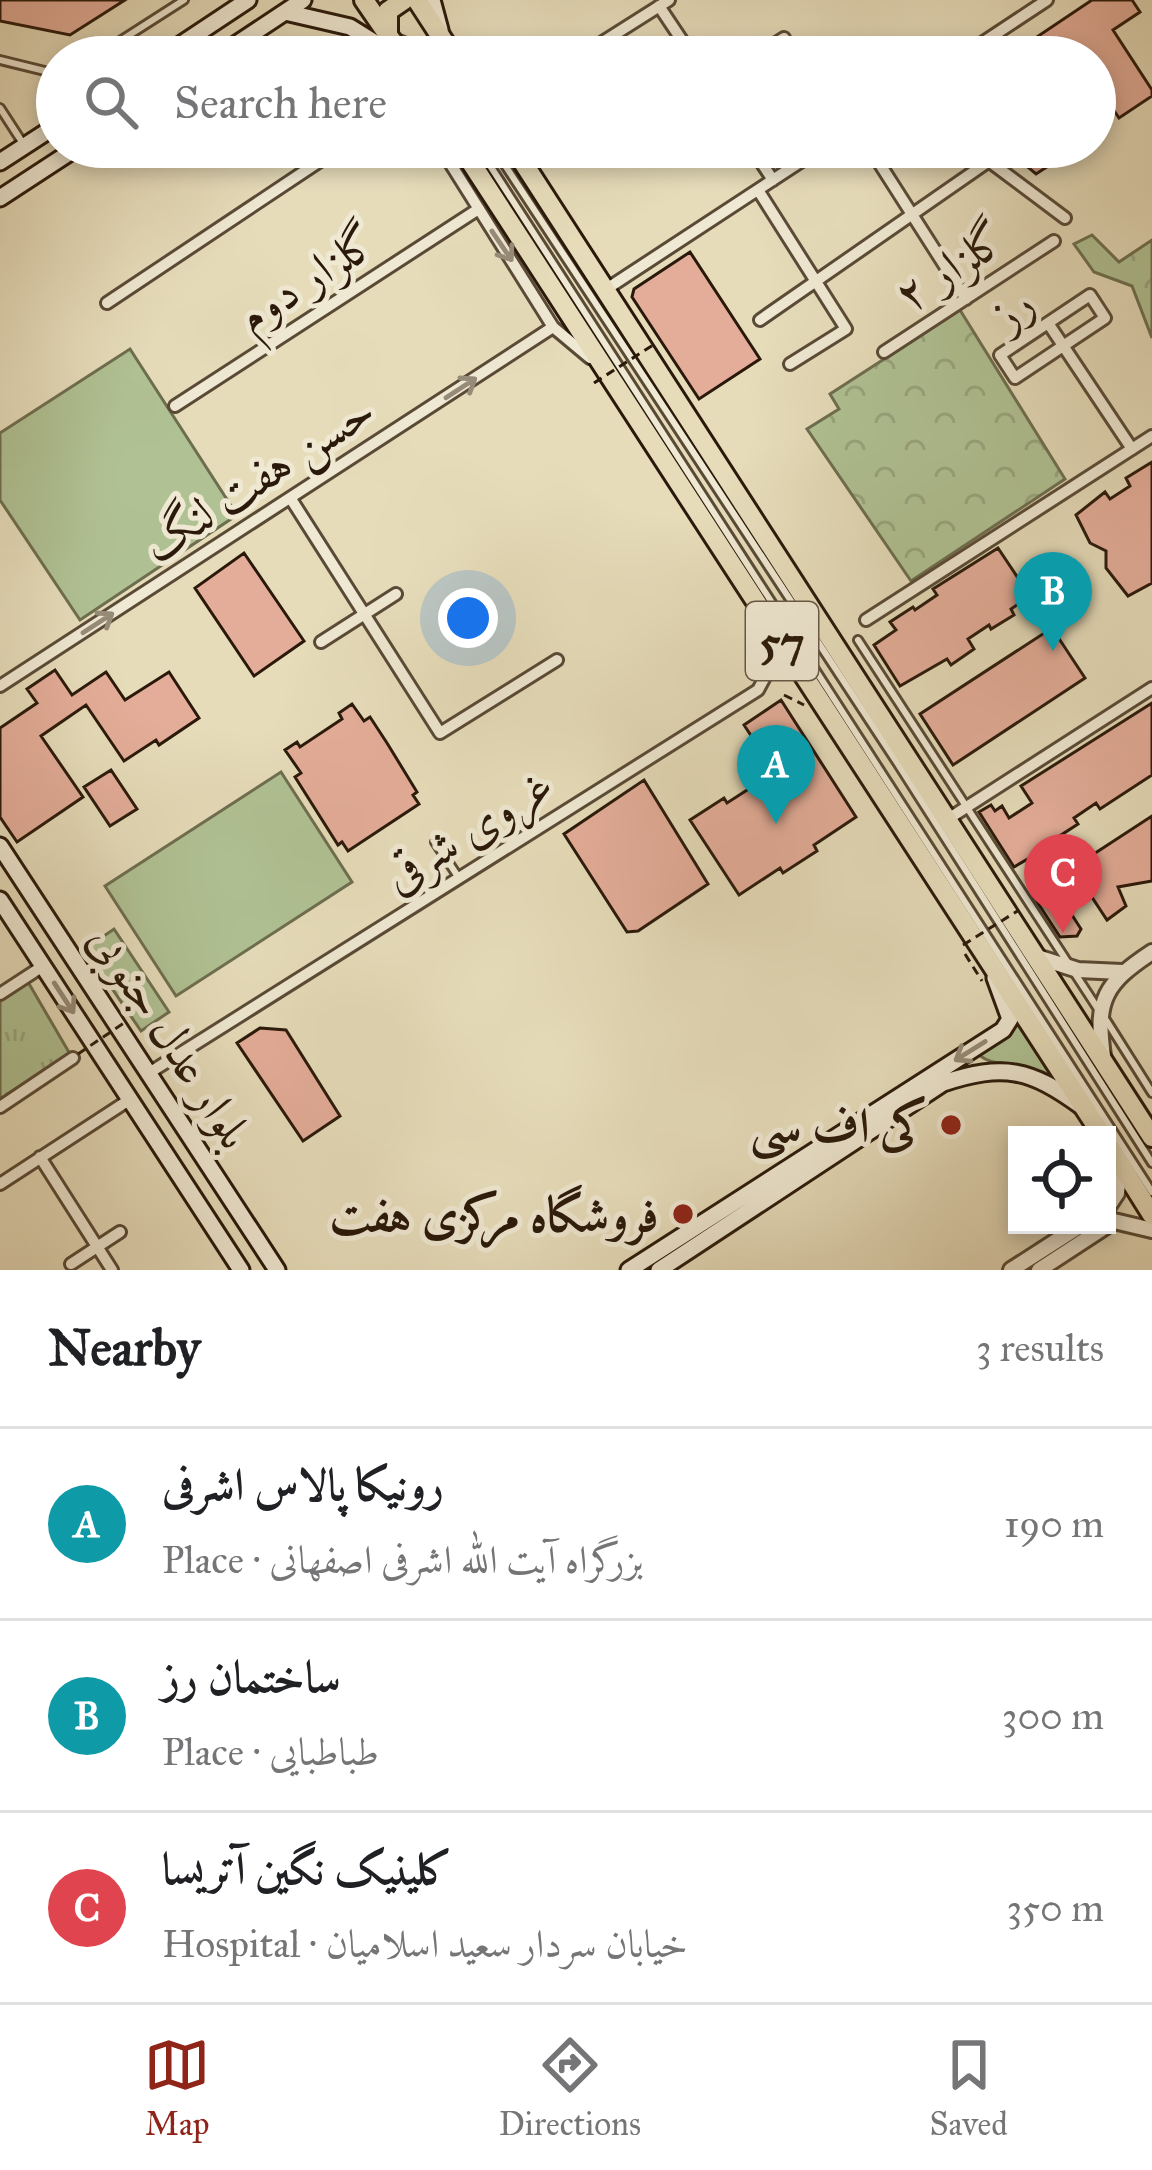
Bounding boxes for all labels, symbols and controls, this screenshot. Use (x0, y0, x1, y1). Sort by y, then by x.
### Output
search box (36, 36, 1116, 168)
icon: search (78, 69, 144, 135)
text: Search here (174, 75, 387, 130)
street label: گلزار ۲ (883, 208, 1018, 325)
street label: گلزار دوم (225, 211, 395, 355)
one-way arrow (489, 229, 514, 263)
street label: رز (975, 273, 1045, 345)
one-way arrow (443, 375, 477, 400)
street label: حسن هفت لنگ (131, 380, 388, 577)
pin: B (1014, 552, 1092, 651)
your location (438, 588, 498, 648)
road number: 57 (746, 602, 818, 680)
one-way arrow (81, 610, 115, 635)
pin: A (737, 725, 815, 824)
street label: غروی شرقی (372, 755, 566, 909)
pin: C (1024, 834, 1102, 933)
street label: بلوار عدل جنوبی (72, 913, 265, 1162)
one-way arrow (51, 981, 76, 1015)
one-way arrow (954, 1039, 988, 1063)
place label: کی اف سی (750, 1096, 927, 1160)
marker: کی اف سی (938, 1112, 964, 1138)
map controls (1008, 1126, 1116, 1234)
button: locate (1008, 1126, 1116, 1234)
place label: فروشگاه مرکزی هفت (329, 1184, 659, 1249)
marker: فروشگاه مرکزی هفت (670, 1201, 696, 1227)
text: Nearby (48, 1317, 200, 1379)
text: 3 results (976, 1324, 1104, 1372)
text: رونیکا پالاس اشرفی (162, 1457, 444, 1512)
text: A (74, 1500, 100, 1548)
text: 190 m (1004, 1500, 1104, 1548)
text: Place · بزرگراه آیت الله اشرفی اصفهانی (162, 1536, 643, 1584)
text: ساختمان رز (162, 1649, 341, 1704)
text: B (74, 1692, 100, 1740)
text: 300 m (1002, 1692, 1104, 1740)
text: Place · طباطبایی (162, 1728, 379, 1776)
text: کلینیک نگین آتریسا (162, 1841, 453, 1896)
text: C (74, 1884, 100, 1932)
text: 350 m (1006, 1884, 1104, 1932)
text: Hospital · خیابان سردار سعید اسلامیان (162, 1920, 688, 1968)
tab: Map (144, 2032, 210, 2144)
tab: Directions (499, 2032, 641, 2144)
tab: Saved (929, 2032, 1008, 2144)

